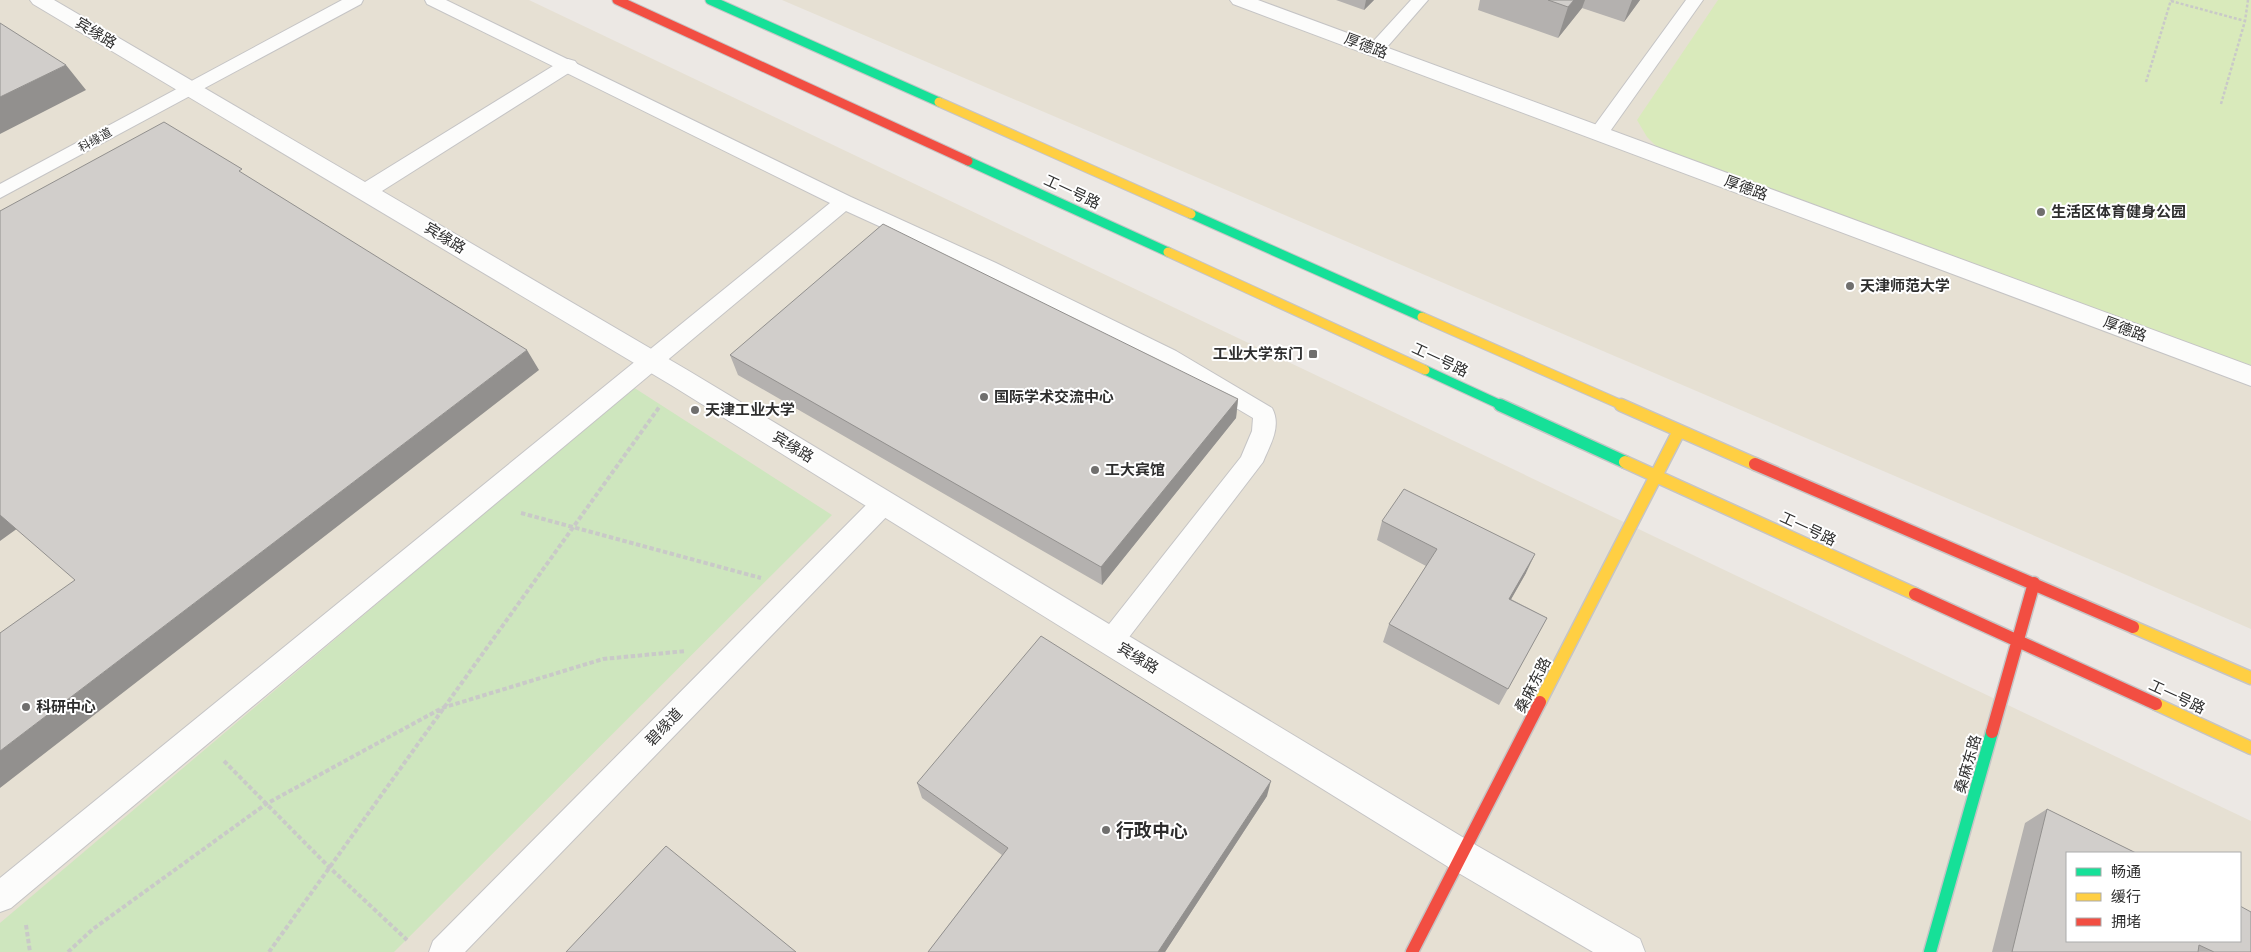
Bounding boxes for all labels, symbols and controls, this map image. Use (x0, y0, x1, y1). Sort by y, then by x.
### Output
street label: 宾缘路 (72, 14, 120, 52)
street label: 厚德路 (1342, 30, 1390, 62)
street label: 科缘道 (76, 125, 114, 155)
street label: 工一号路 (1041, 171, 1103, 213)
street label: 厚德路 (1722, 172, 1770, 204)
place label: 生活区体育健身公园 (2051, 203, 2186, 221)
marker: 生活区体育健身公园 (2035, 206, 2047, 218)
street label: 宾缘路 (421, 219, 469, 257)
place label: 天津师范大学 (1860, 277, 1950, 295)
marker: 天津师范大学 (1844, 280, 1856, 292)
street label: 厚德路 (2101, 313, 2149, 345)
street label: 工一号路 (1409, 339, 1471, 381)
place label: 工业大学东门 (1213, 345, 1303, 363)
marker: 工业大学东门 (1307, 348, 1319, 360)
place label: 国际学术交流中心 (994, 388, 1114, 406)
marker: 国际学术交流中心 (978, 391, 990, 403)
place label: 天津工业大学 (705, 401, 795, 419)
marker: 天津工业大学 (689, 404, 701, 416)
street label: 宾缘路 (769, 428, 817, 466)
place label: 工大宾馆 (1105, 461, 1165, 479)
marker: 工大宾馆 (1089, 464, 1101, 476)
street label: 工一号路 (1777, 508, 1839, 550)
street label: 宾缘路 (1114, 639, 1162, 677)
street label: 桑麻东路 (1511, 654, 1555, 716)
street label: 工一号路 (2146, 676, 2208, 718)
place label: 科研中心 (36, 698, 96, 716)
marker: 科研中心 (20, 701, 32, 713)
street label: 碧缘道 (642, 705, 686, 749)
street label: 桑麻东路 (1951, 733, 1985, 795)
place label: 行政中心 (1116, 820, 1188, 841)
marker: 行政中心 (1100, 824, 1112, 836)
legend (2066, 852, 2241, 942)
text: 畅通 (2111, 863, 2141, 881)
text: 缓行 (2111, 888, 2141, 906)
text: 拥堵 (2111, 913, 2141, 931)

